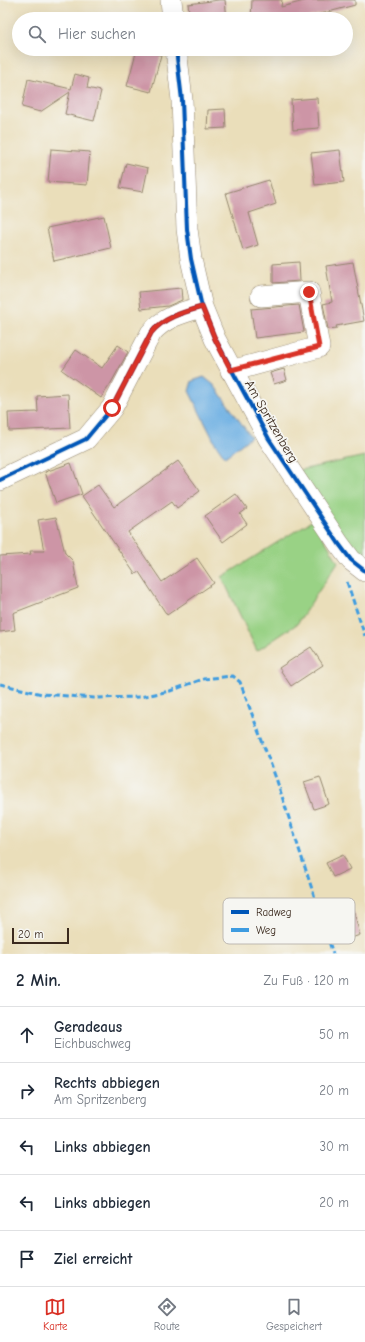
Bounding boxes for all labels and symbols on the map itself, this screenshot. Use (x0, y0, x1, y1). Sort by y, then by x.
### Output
route end (300, 283, 318, 301)
street label: Am Spritzenberg (242, 377, 301, 465)
route start (103, 399, 121, 417)
legend (223, 898, 355, 944)
text: Radweg (256, 906, 292, 919)
text: Weg (256, 924, 276, 937)
scale bar (12, 926, 69, 945)

